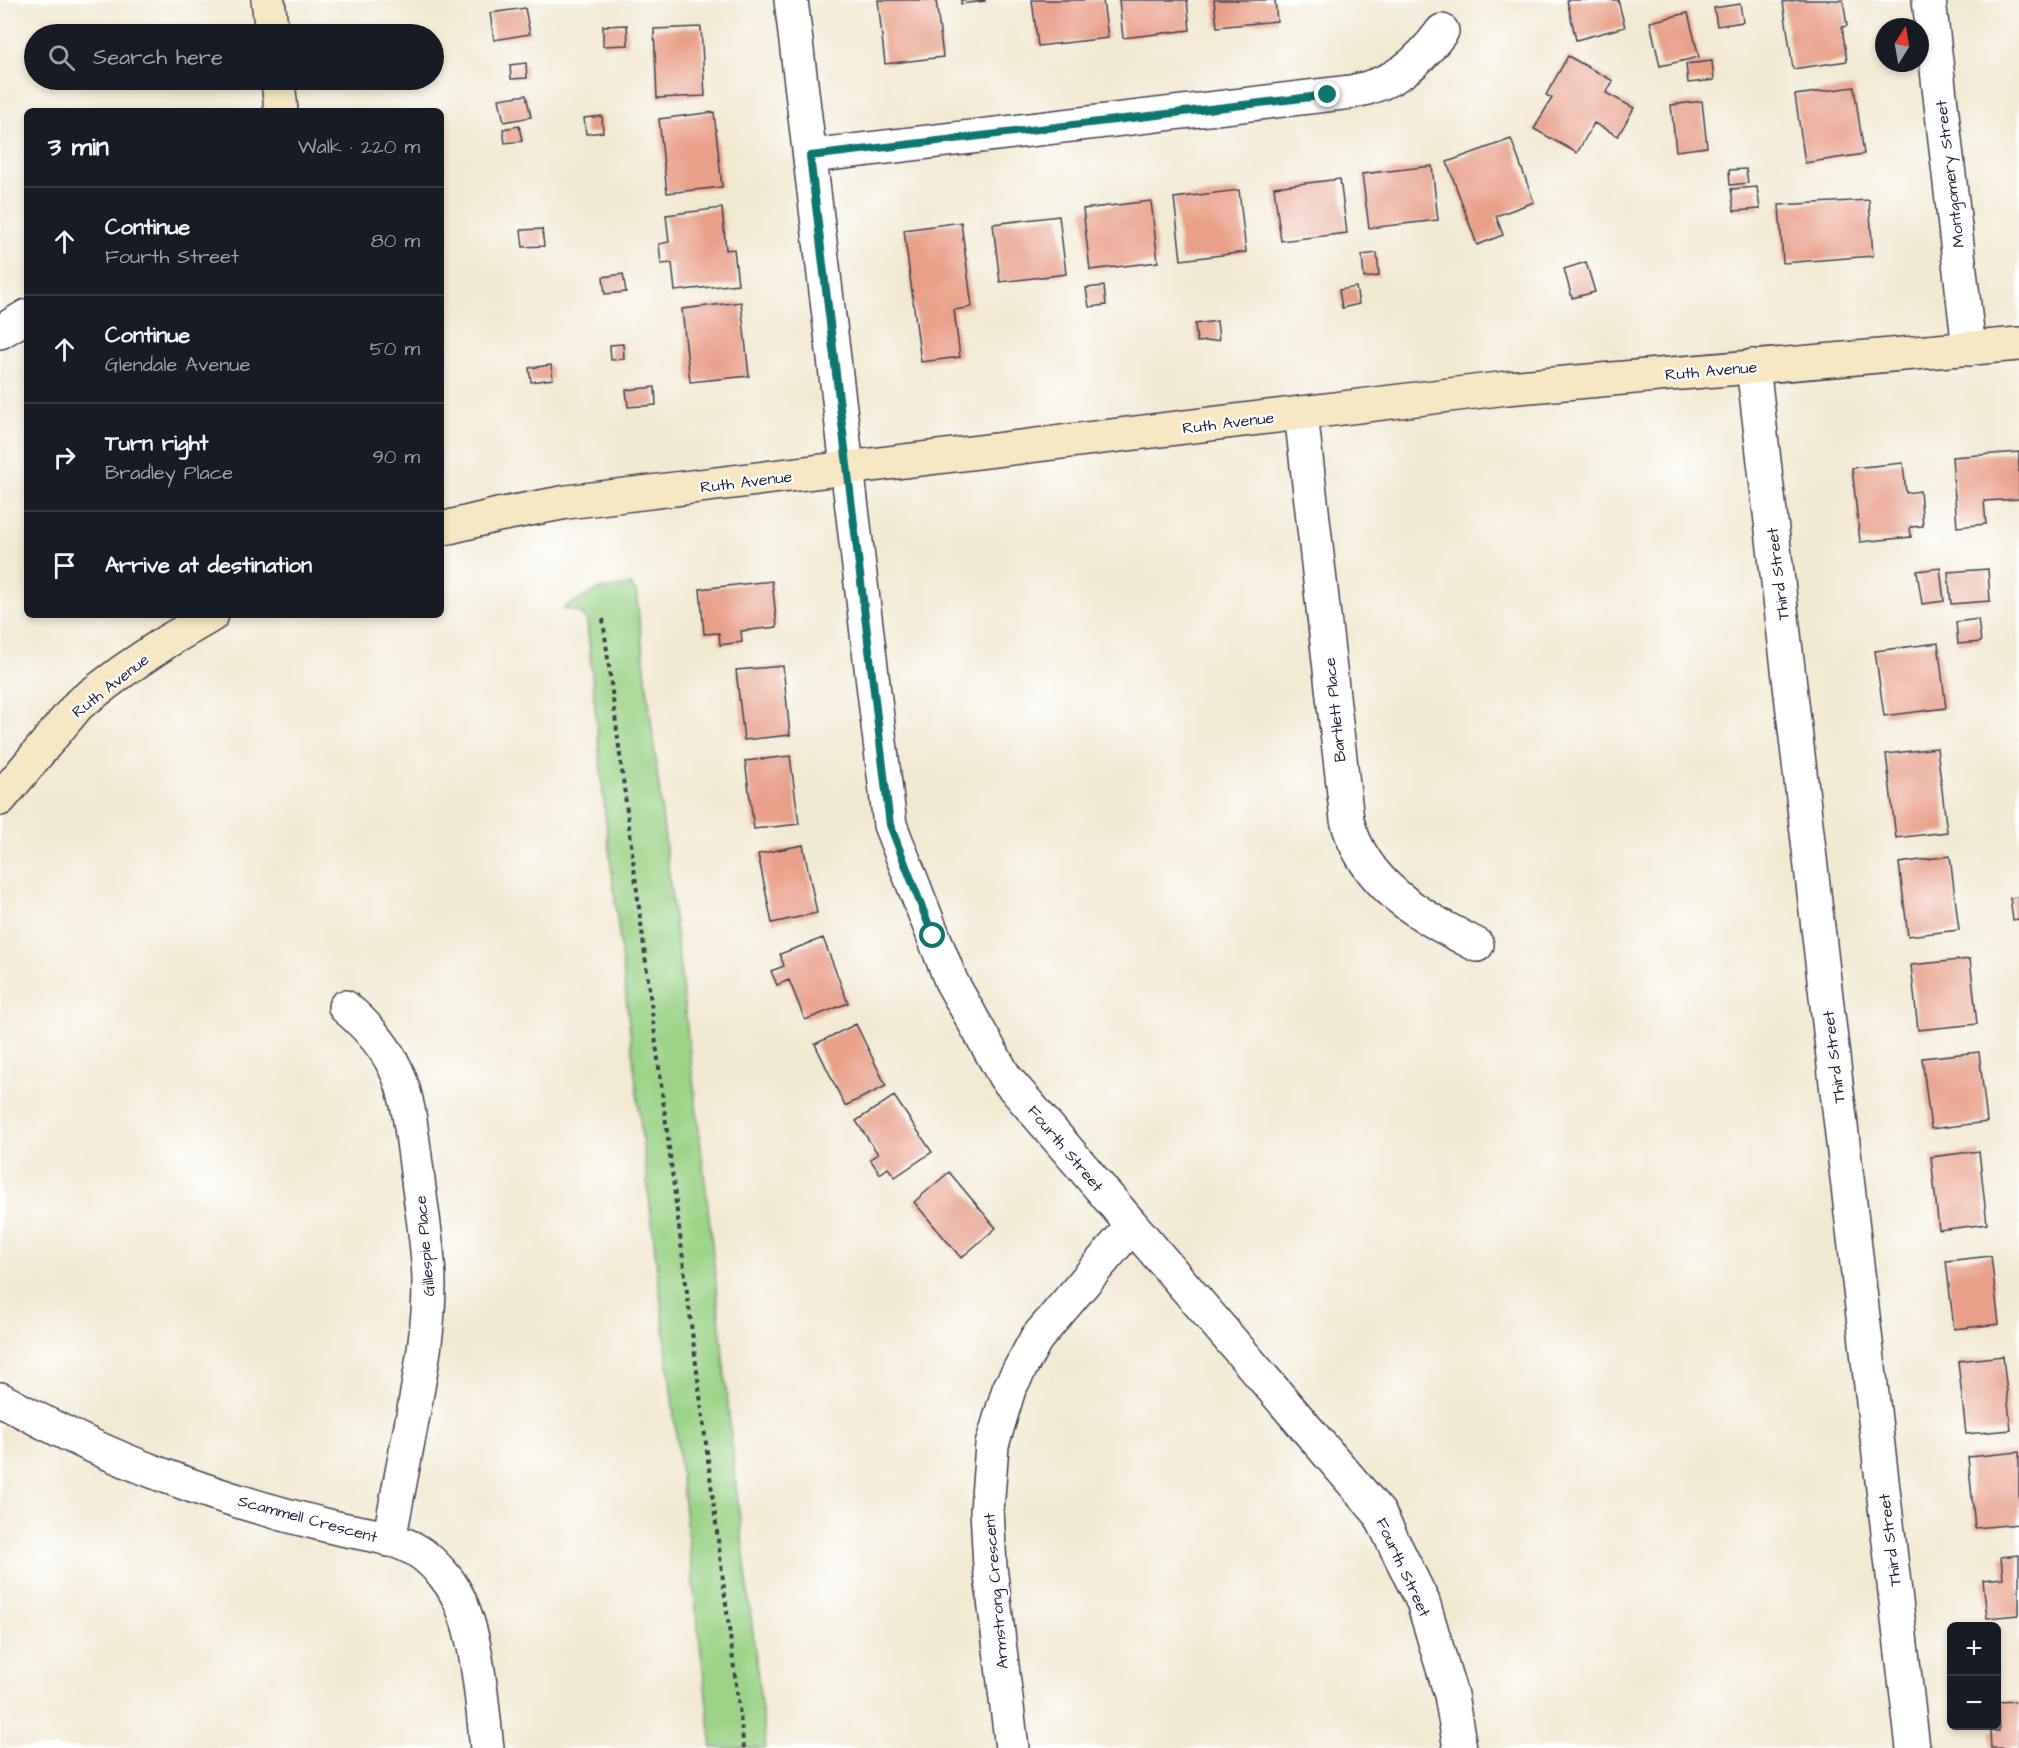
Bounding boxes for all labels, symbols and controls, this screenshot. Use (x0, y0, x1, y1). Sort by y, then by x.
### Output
north arrow (1875, 18, 1929, 72)
search box (24, 24, 444, 90)
icon: search (45, 41, 78, 74)
text: Search here (93, 42, 223, 73)
route end (1314, 81, 1340, 107)
street label: Montgomery Street (1930, 98, 1971, 249)
text: 3 min (48, 129, 109, 165)
text: Walk · 220 m (298, 133, 420, 161)
text: Continue (105, 212, 190, 243)
icon: ahead (48, 225, 81, 258)
text: 80 m (371, 227, 420, 255)
text: Fourth Street (105, 243, 239, 271)
text: Continue (105, 320, 190, 351)
icon: ahead (48, 333, 81, 366)
text: 50 m (370, 335, 420, 363)
text: Glendale Avenue (105, 351, 250, 379)
street label: Ruth Avenue (1664, 356, 1758, 386)
street label: Ruth Avenue (1181, 406, 1276, 440)
text: Turn right (105, 428, 208, 459)
icon: right (48, 441, 81, 474)
text: 90 m (372, 443, 420, 471)
text: Bradley Place (105, 459, 233, 487)
street label: Ruth Avenue (699, 465, 794, 499)
street label: Third Street (1761, 526, 1795, 621)
icon: arrive (48, 549, 81, 582)
text: Arrive at destination (105, 550, 312, 581)
street label: Ruth Avenue (67, 648, 154, 723)
street label: Bartlett Place (1319, 656, 1351, 763)
route start (919, 922, 945, 948)
street label: Third Street (1817, 1009, 1851, 1104)
street label: Fourth Street (1022, 1101, 1108, 1197)
street label: Gillespie Place (410, 1194, 440, 1297)
street label: Scammell Crescent (236, 1490, 380, 1548)
street label: Third Street (1873, 1492, 1907, 1587)
street label: Armstrong Crescent (978, 1511, 1015, 1670)
street label: Fourth Street (1370, 1514, 1436, 1621)
map controls (1947, 1622, 2001, 1730)
button: + (1947, 1622, 2001, 1676)
button: − (1947, 1676, 2001, 1730)

